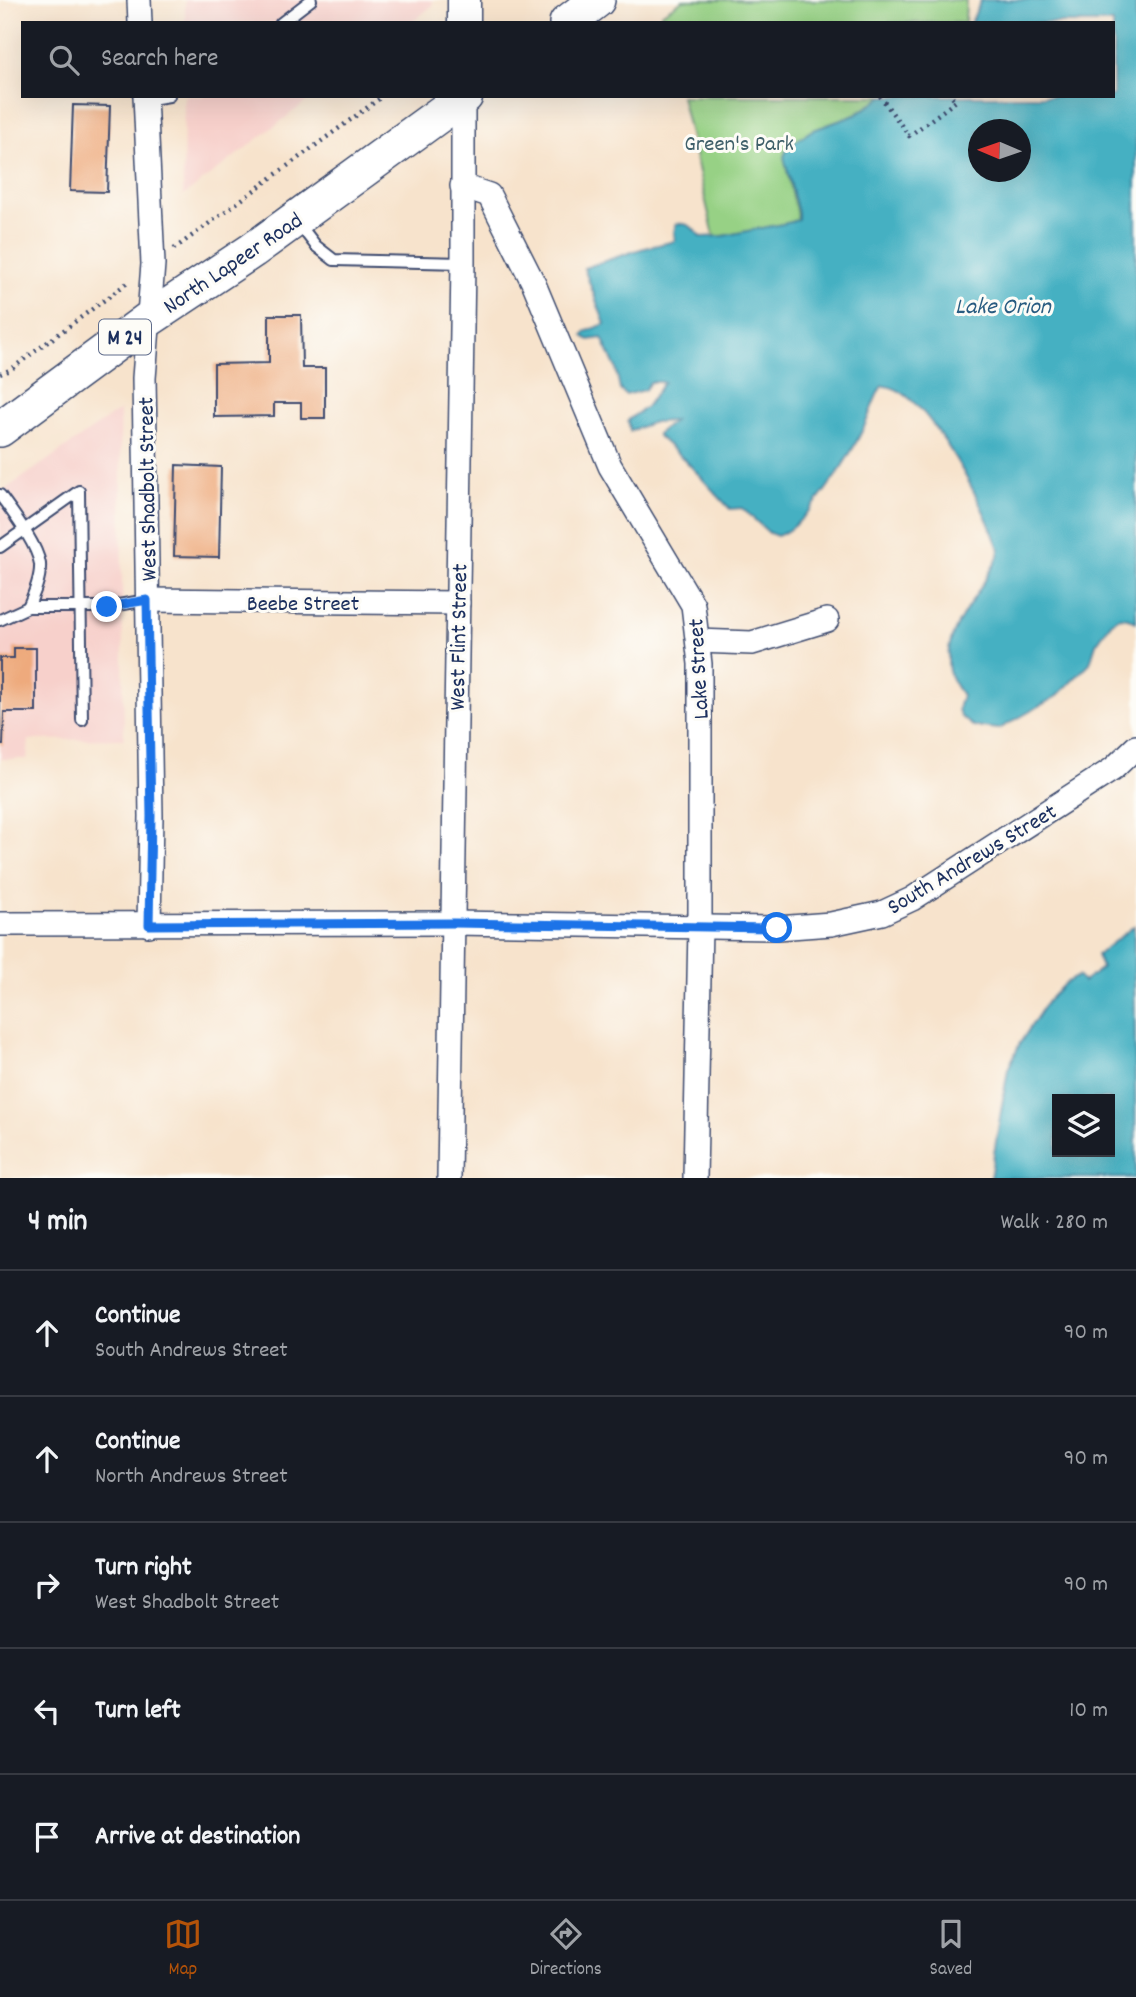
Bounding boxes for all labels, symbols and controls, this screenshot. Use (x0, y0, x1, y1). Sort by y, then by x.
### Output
search box (21, 21, 1115, 98)
icon: search (45, 41, 83, 79)
text: Search here (101, 41, 219, 78)
north arrow (968, 119, 1031, 182)
park label: Green's Park (684, 129, 794, 162)
street label: North Lapeer Road (157, 206, 310, 324)
water label: Lake Orion (955, 291, 1052, 325)
road number: M 24 (99, 320, 151, 354)
street label: West Shadbolt Street (131, 397, 168, 581)
street label: West Flint Street (443, 563, 478, 711)
street label: Beebe Street (247, 589, 359, 622)
route end (91, 591, 122, 622)
street label: Lake Street (681, 618, 720, 720)
street label: South Andrews Street (882, 797, 1064, 925)
route start (761, 912, 792, 943)
map controls (1052, 1094, 1115, 1157)
button: layers (1052, 1094, 1115, 1157)
text: 4 min (28, 1202, 87, 1245)
text: Walk · 280 m (1000, 1207, 1108, 1240)
text: Continue (95, 1298, 180, 1335)
icon: ahead (28, 1314, 66, 1352)
text: 90 m (1064, 1317, 1108, 1350)
text: South Andrews Street (95, 1335, 288, 1368)
text: Continue (95, 1424, 180, 1461)
icon: ahead (28, 1440, 66, 1478)
text: 90 m (1064, 1443, 1108, 1476)
text: North Andrews Street (95, 1461, 288, 1494)
text: Turn right (95, 1550, 192, 1587)
icon: right (28, 1566, 66, 1604)
text: 90 m (1064, 1569, 1108, 1602)
text: West Shadbolt Street (95, 1587, 279, 1620)
icon: left (28, 1692, 66, 1730)
text: Turn left (95, 1693, 181, 1730)
text: 10 m (1069, 1695, 1108, 1728)
icon: arrive (28, 1818, 66, 1856)
text: Arrive at destination (95, 1819, 300, 1856)
tab: Map (164, 1915, 202, 1984)
tab: Directions (530, 1915, 602, 1984)
tab: Saved (930, 1915, 972, 1984)

